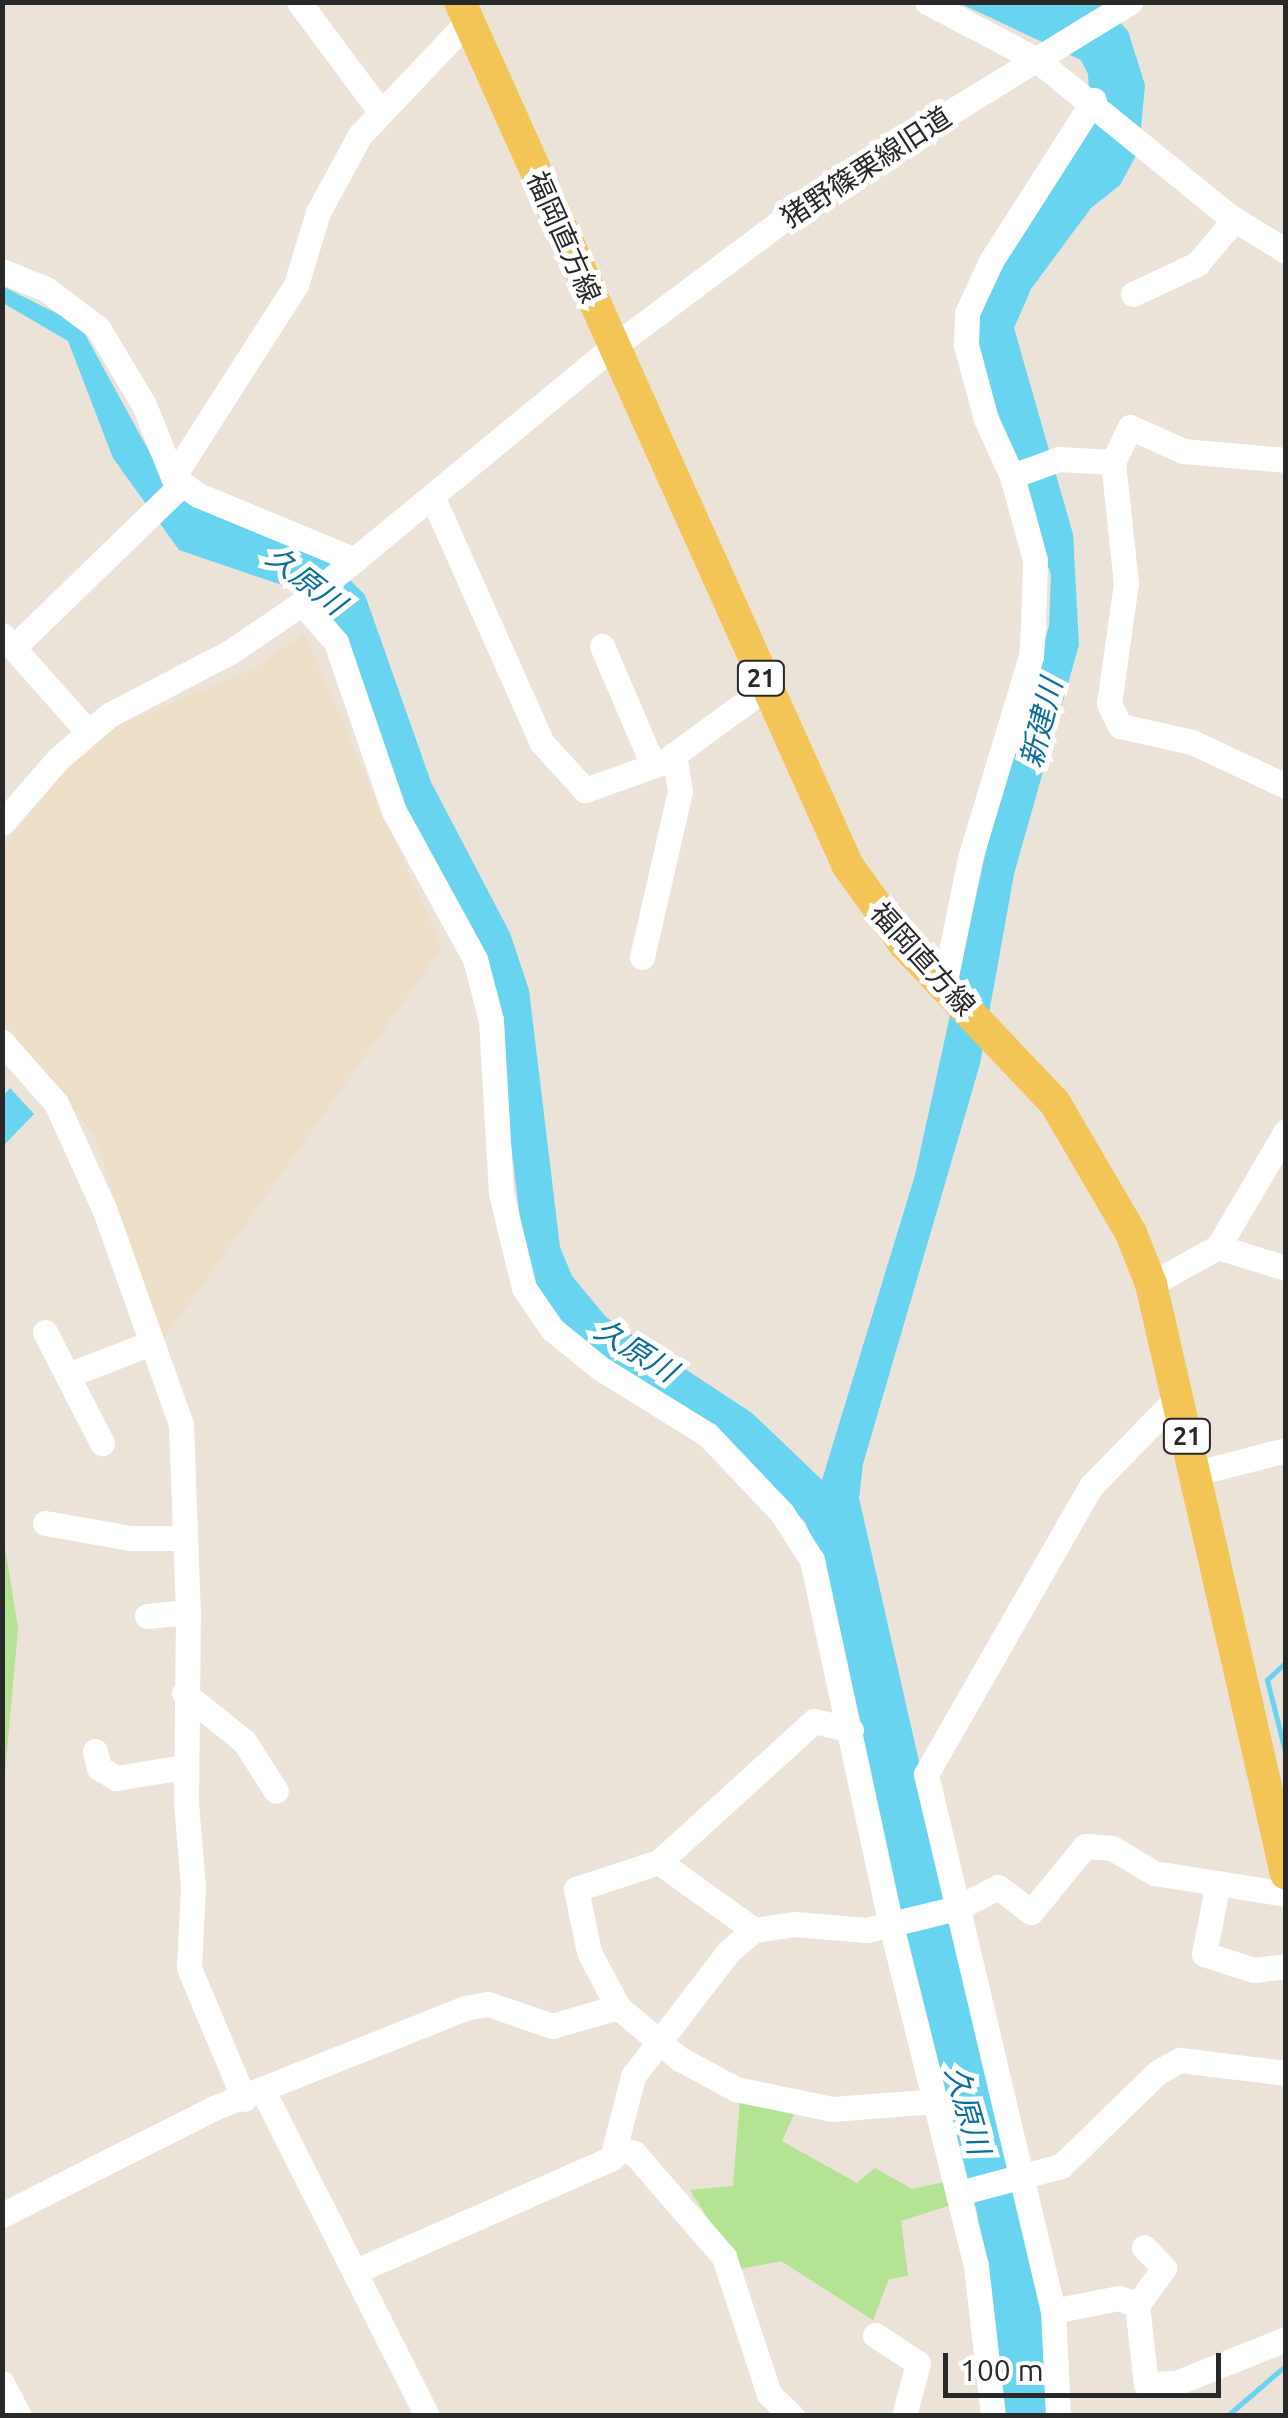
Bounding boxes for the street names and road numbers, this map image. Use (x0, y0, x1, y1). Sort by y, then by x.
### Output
street label: 猪野篠栗線旧道 (775, 100, 957, 234)
street label: 福岡直方線 (520, 166, 608, 308)
road number: 21 (736, 658, 786, 698)
street label: 福岡直方線 (864, 896, 982, 1022)
road number: 21 (1162, 1416, 1212, 1456)

